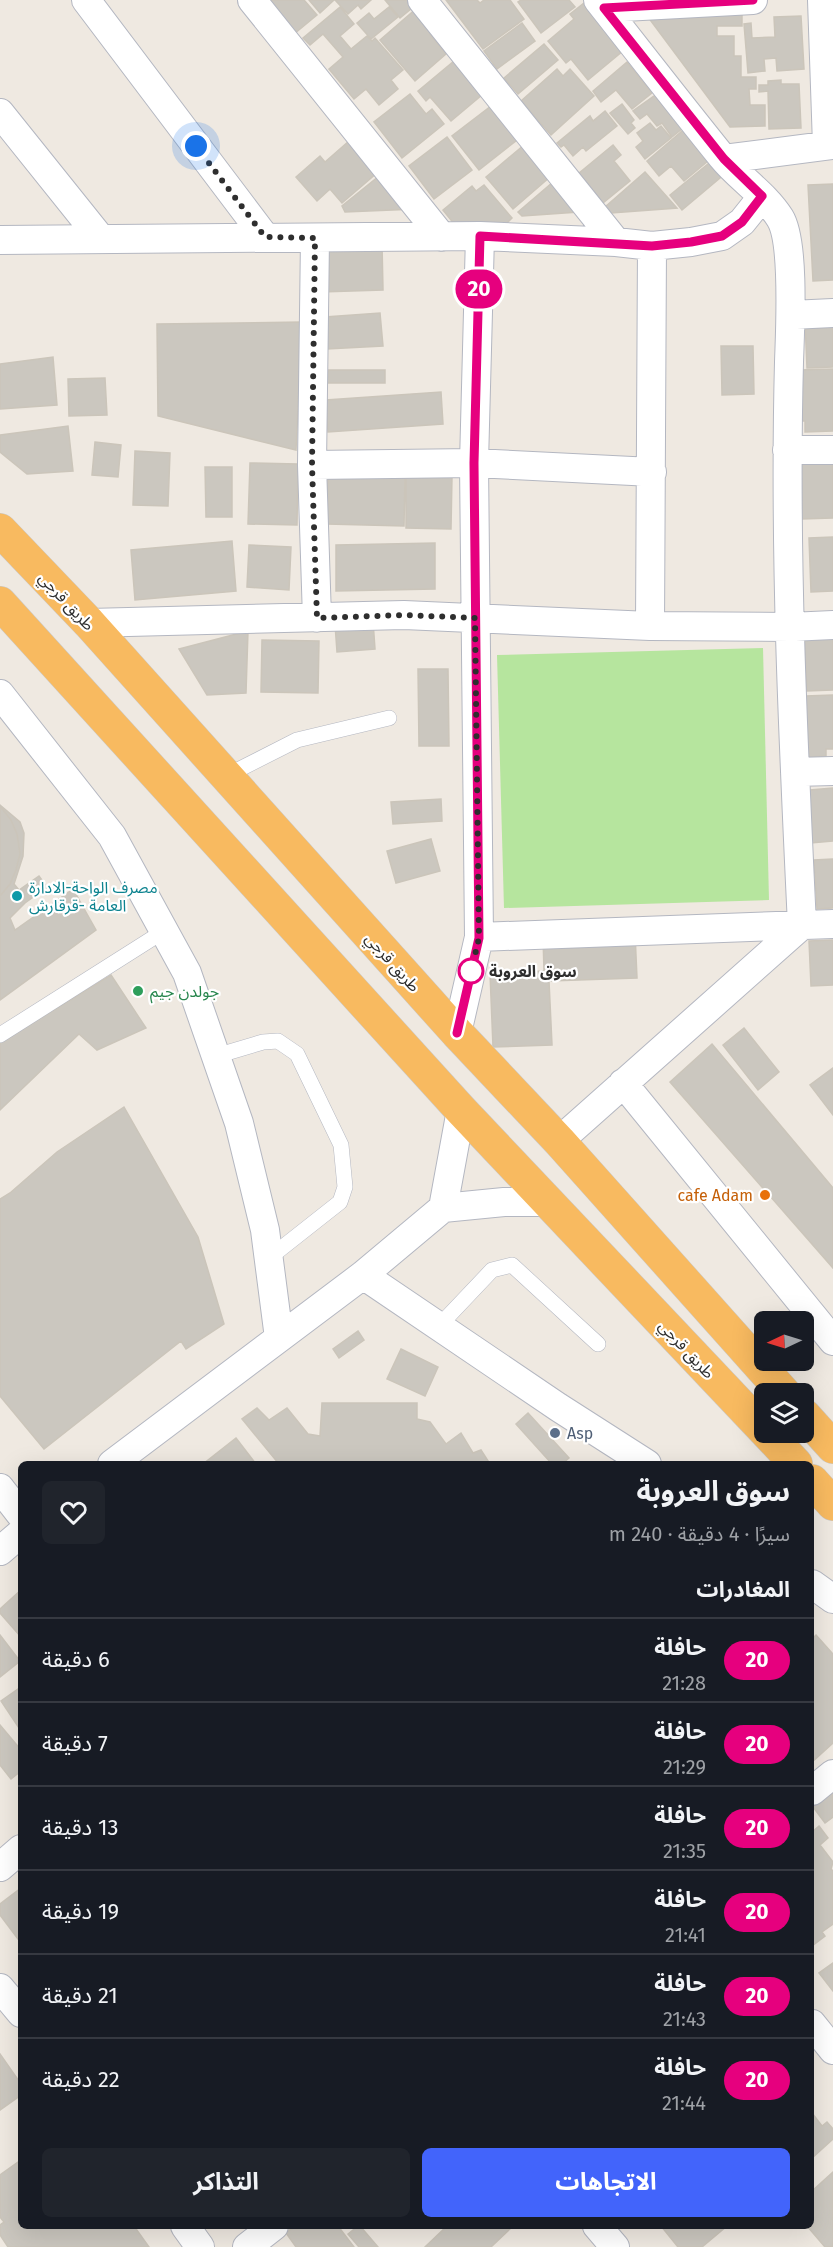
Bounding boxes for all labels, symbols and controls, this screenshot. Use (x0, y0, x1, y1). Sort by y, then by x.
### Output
your location (181, 131, 211, 161)
line badge: 20 (452, 270, 506, 308)
text: 20 (467, 276, 491, 302)
street label: طريق قرجي (33, 568, 98, 636)
place label: مصرف الواحة-الادارة العامة -قرقارش (29, 878, 158, 915)
marker: مصرف الواحة-الادارة العامة -قرقارش (10, 889, 24, 903)
street label: طريق قرجي (359, 929, 424, 998)
marker: سوق العروبة (458, 958, 484, 984)
place label: سوق العروبة (489, 962, 577, 981)
place label: جولدن جيم (150, 982, 219, 1004)
marker: جولدن جيم (131, 984, 145, 998)
place label: cafe Adam (677, 1186, 753, 1205)
marker: cafe Adam (758, 1188, 772, 1202)
north arrow (754, 1311, 814, 1371)
map controls (754, 1311, 814, 1443)
street label: طريق قرجي (653, 1316, 718, 1384)
button: layers (754, 1383, 814, 1443)
place label: Asp (567, 1424, 593, 1443)
marker: Asp (548, 1426, 562, 1440)
text: سوق العروبة (636, 1475, 790, 1508)
button: heart (42, 1481, 105, 1544)
text: سيرًا · 4 دقيقة · 240 m (609, 1522, 790, 1546)
text: المغادرات (696, 1576, 790, 1603)
text: حافلة (654, 1634, 706, 1661)
text: 6 دقيقة (42, 1646, 110, 1673)
text: 20 (745, 1647, 769, 1673)
text: 21:28 (662, 1671, 706, 1695)
text: حافلة (654, 1718, 706, 1745)
text: 7 دقيقة (42, 1730, 108, 1757)
text: 20 (745, 1731, 769, 1757)
text: 21:29 (663, 1755, 706, 1779)
text: حافلة (654, 1802, 706, 1829)
text: 13 دقيقة (42, 1814, 118, 1841)
text: 20 (745, 1815, 769, 1841)
text: 21:35 (663, 1839, 706, 1863)
text: حافلة (654, 1886, 706, 1913)
text: 19 دقيقة (42, 1898, 119, 1925)
text: 20 (745, 1899, 769, 1925)
text: 21:41 (665, 1923, 706, 1947)
text: حافلة (654, 1970, 706, 1997)
text: 21 دقيقة (42, 1982, 118, 2009)
text: 20 (745, 1983, 769, 2009)
text: 21:43 (663, 2007, 706, 2031)
text: حافلة (654, 2054, 706, 2081)
text: 22 دقيقة (42, 2066, 120, 2093)
text: 20 (745, 2067, 769, 2093)
text: 21:44 (662, 2091, 706, 2115)
button: التذاكر (42, 2148, 410, 2217)
button: الاتجاهات (422, 2148, 790, 2217)

